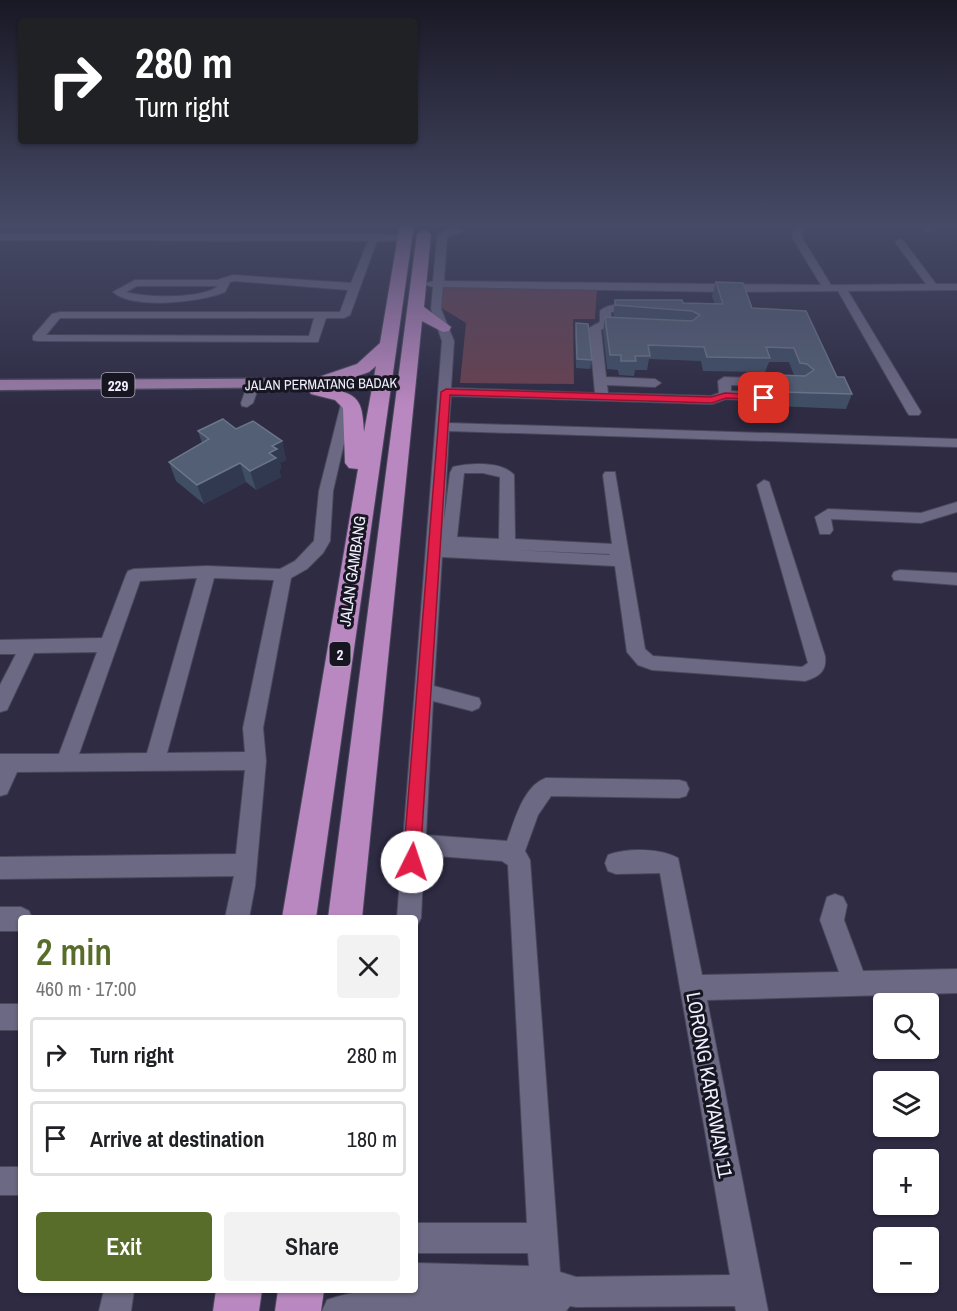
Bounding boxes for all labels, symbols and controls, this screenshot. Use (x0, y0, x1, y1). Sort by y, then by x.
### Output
text: 280 m (135, 35, 233, 91)
icon: right (36, 42, 114, 120)
text: Turn right (135, 89, 229, 125)
pin (738, 372, 789, 423)
road number: 229 (102, 373, 134, 397)
street label: JALAN PERMATANG BADAK (245, 374, 398, 394)
icon: arrive (747, 381, 780, 414)
street label: JALAN GAMBANG (333, 514, 371, 628)
road number: 2 (330, 642, 350, 666)
position arrow (380, 830, 444, 894)
text: 2 min (36, 928, 112, 976)
button: close (337, 935, 400, 998)
text: 460 m · 17:00 (36, 975, 136, 1002)
street label: LORONG KARYAWAN 11 (680, 990, 740, 1180)
map controls (873, 993, 939, 1293)
button: search (873, 993, 939, 1059)
icon: right (39, 1038, 72, 1071)
text: Turn right (90, 1040, 174, 1070)
text: 280 m (347, 1040, 397, 1070)
button: layers (873, 1071, 939, 1137)
icon: arrive (39, 1122, 72, 1155)
text: Arrive at destination (90, 1124, 264, 1154)
text: 180 m (347, 1124, 397, 1154)
button: + (873, 1149, 939, 1215)
button: Exit (36, 1212, 212, 1281)
button: Share (224, 1212, 400, 1281)
button: − (873, 1227, 939, 1293)

